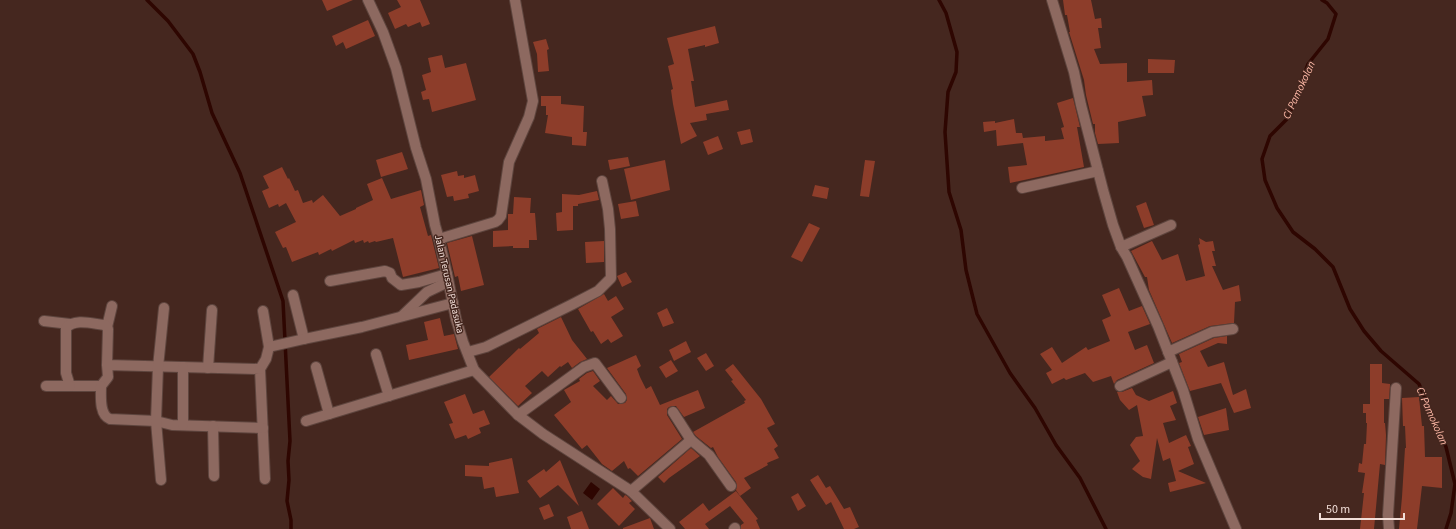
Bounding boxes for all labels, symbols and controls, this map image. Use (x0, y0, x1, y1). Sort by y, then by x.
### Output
water label: Ci Pamokolan (1279, 58, 1319, 121)
street label: Jalan Terusan Padasuka (431, 233, 467, 335)
water label: Ci Pamokolan (1413, 385, 1452, 448)
scale bar (1320, 495, 1404, 521)
text: 50 m (1326, 501, 1350, 518)

